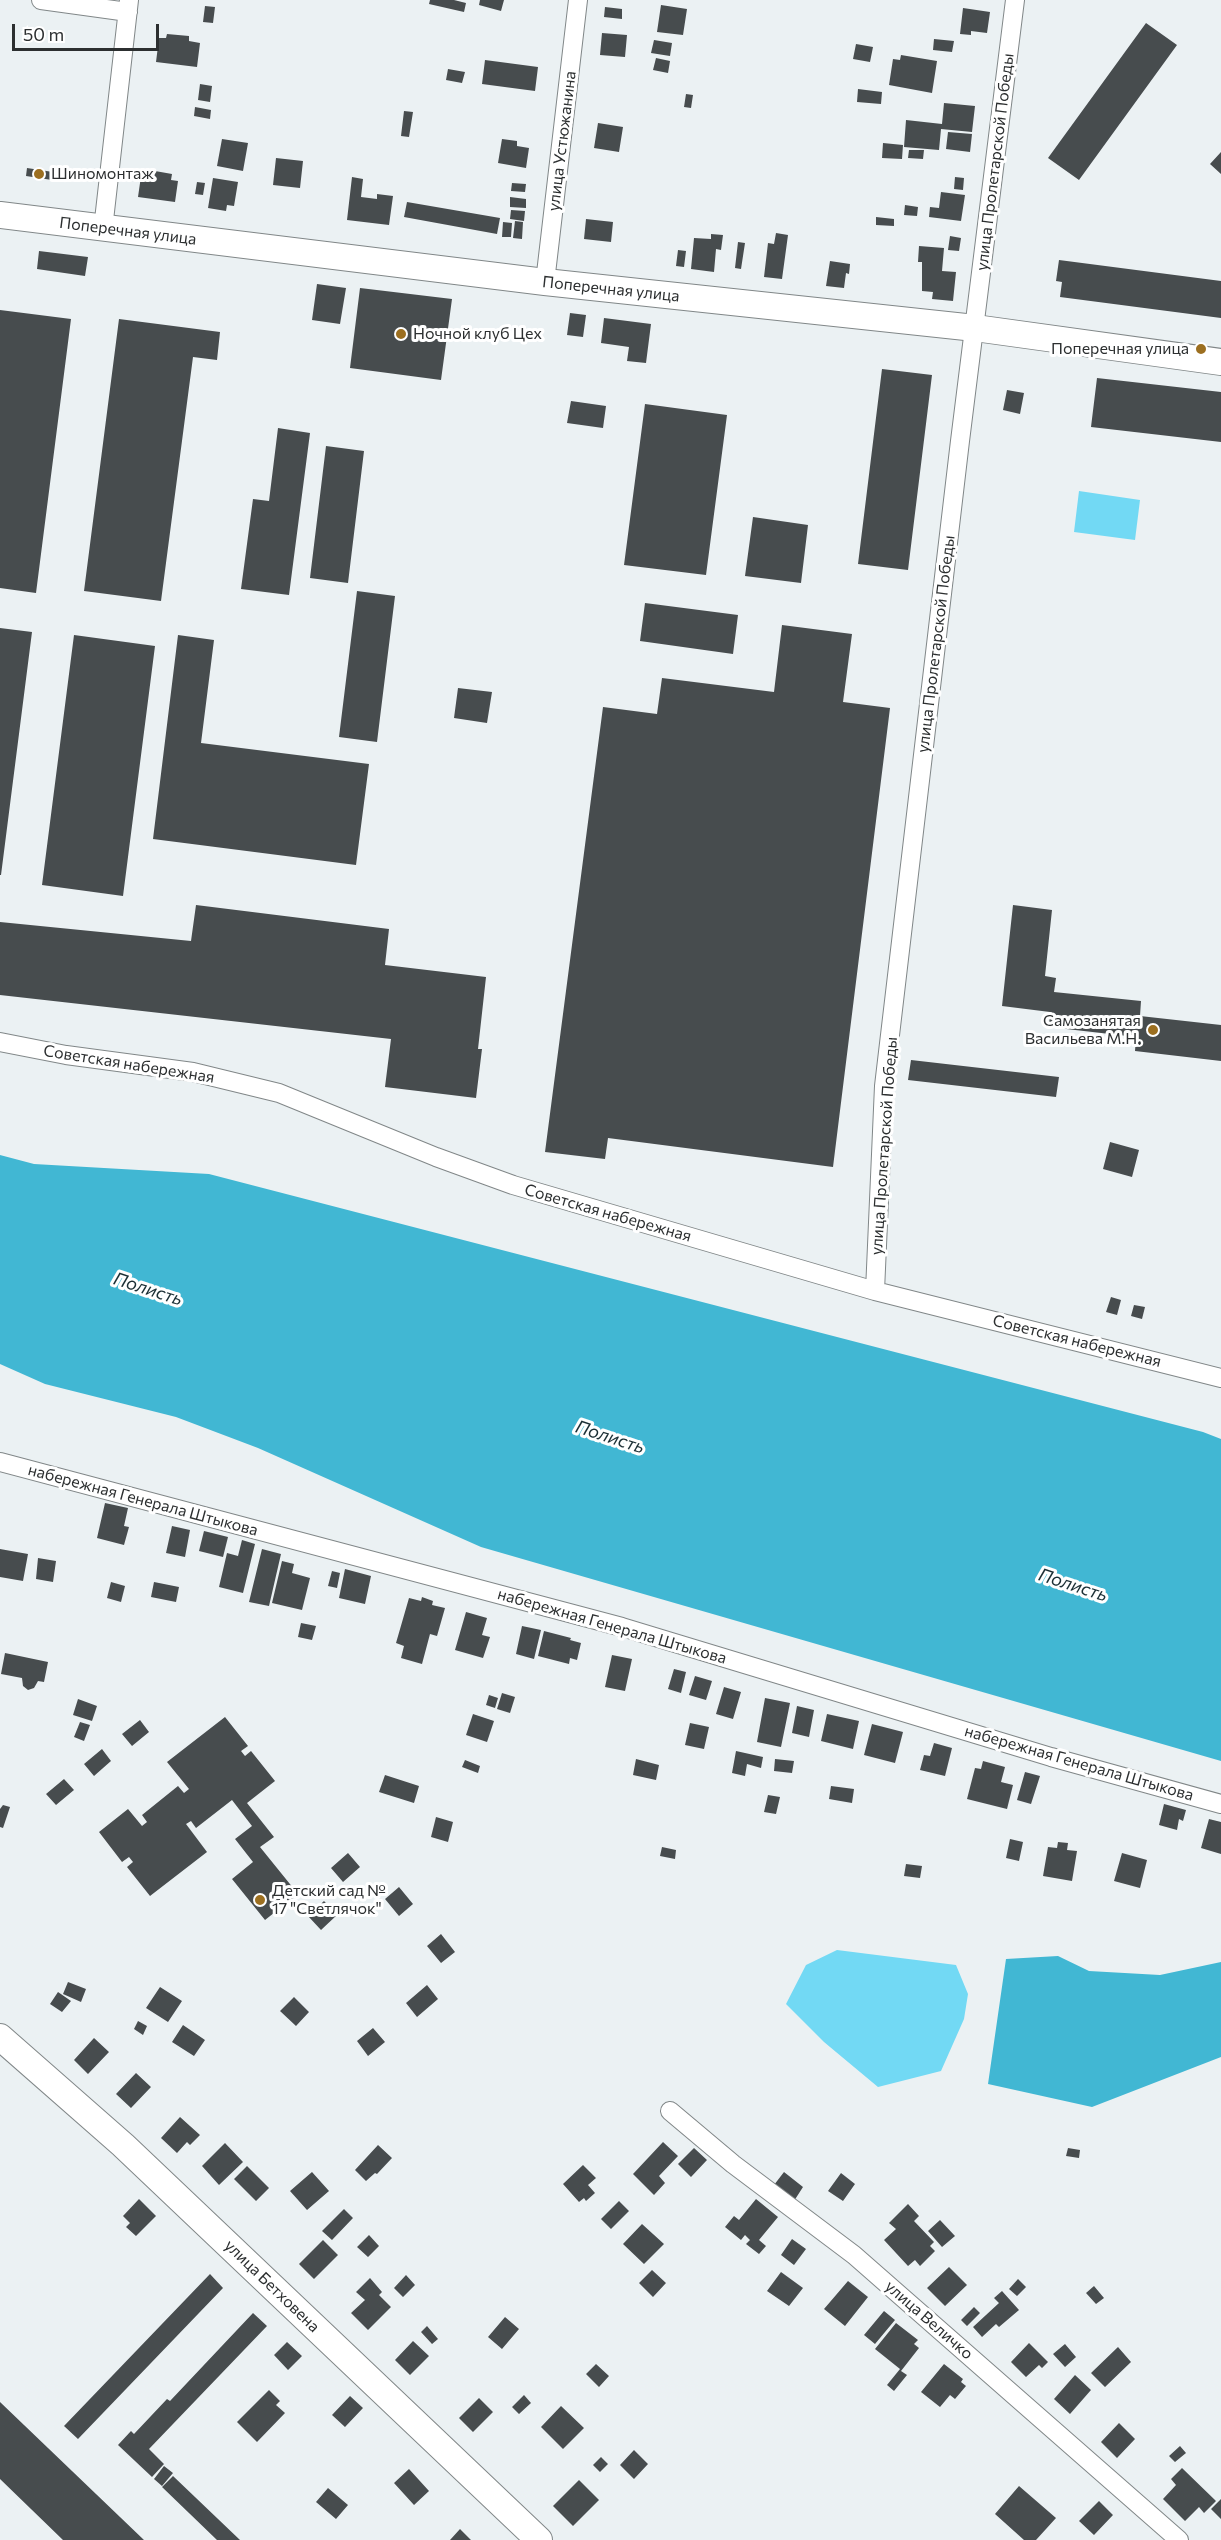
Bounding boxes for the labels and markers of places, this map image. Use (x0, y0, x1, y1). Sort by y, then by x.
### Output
place label: Шиномонтаж (51, 164, 154, 184)
marker: Шиномонтаж (32, 167, 46, 181)
place label: Ночной клуб Цех (413, 324, 542, 344)
marker: Ночной клуб Цех (394, 327, 408, 341)
place label: Поперечная улица (1051, 339, 1189, 359)
marker: Поперечная улица (1194, 342, 1208, 356)
place label: Самозанятая Васильева М.Н. (1025, 1011, 1141, 1049)
marker: Самозанятая Васильева М.Н. (1146, 1023, 1160, 1037)
place label: Детский сад № 17 "Светлячок" (272, 1881, 386, 1919)
marker: Детский сад № 17 "Светлячок" (253, 1893, 267, 1907)

